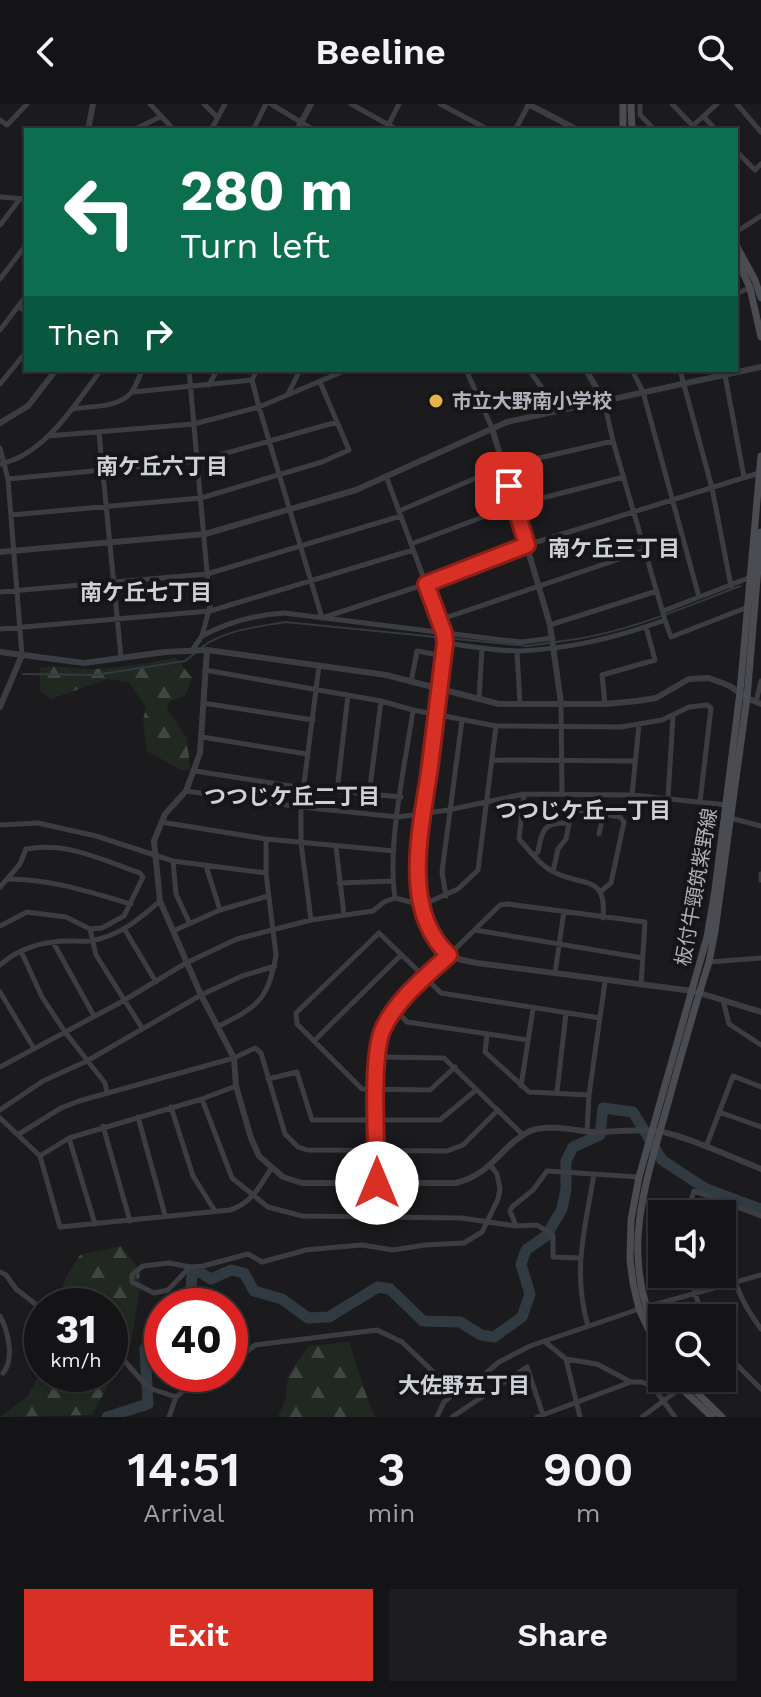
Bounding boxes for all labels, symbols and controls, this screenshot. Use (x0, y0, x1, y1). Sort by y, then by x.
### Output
icon: back (24, 30, 68, 74)
icon: search (693, 30, 737, 74)
text: Beeline (315, 31, 446, 73)
text: 280 m (180, 158, 353, 224)
icon: left (48, 160, 152, 264)
text: Turn left (180, 225, 330, 267)
icon: right (136, 312, 180, 356)
text: Then (48, 317, 120, 352)
place label: 市立大野南小学校 (452, 389, 612, 413)
marker: 市立大野南小学校 (427, 392, 445, 410)
pin (475, 452, 543, 520)
district label: 南ケ丘六丁目 (96, 454, 228, 479)
icon: arrive (487, 464, 531, 508)
district label: 南ケ丘三丁目 (548, 536, 680, 561)
district label: 南ケ丘七丁目 (80, 580, 212, 605)
district label: つつじケ丘二丁目 (204, 784, 380, 809)
district label: つつじケ丘一丁目 (495, 798, 671, 823)
street label: 板付牛頸筑紫野線 (670, 806, 722, 968)
position arrow (335, 1141, 419, 1225)
map controls (648, 1200, 736, 1392)
button: sound (648, 1200, 736, 1288)
speed limit sign: 40 (144, 1288, 248, 1392)
button: search (648, 1304, 736, 1392)
text: 31 (56, 1306, 96, 1353)
text: km/h (50, 1348, 102, 1372)
district label: 大佐野五丁目 (398, 1373, 530, 1398)
text: 14:51 (127, 1441, 240, 1498)
text: 3 (377, 1441, 406, 1498)
text: 900 (543, 1441, 634, 1498)
text: Arrival (143, 1498, 224, 1528)
text: min (368, 1498, 415, 1528)
text: m (576, 1498, 601, 1528)
button: Exit (24, 1589, 373, 1681)
button: Share (389, 1589, 737, 1681)

